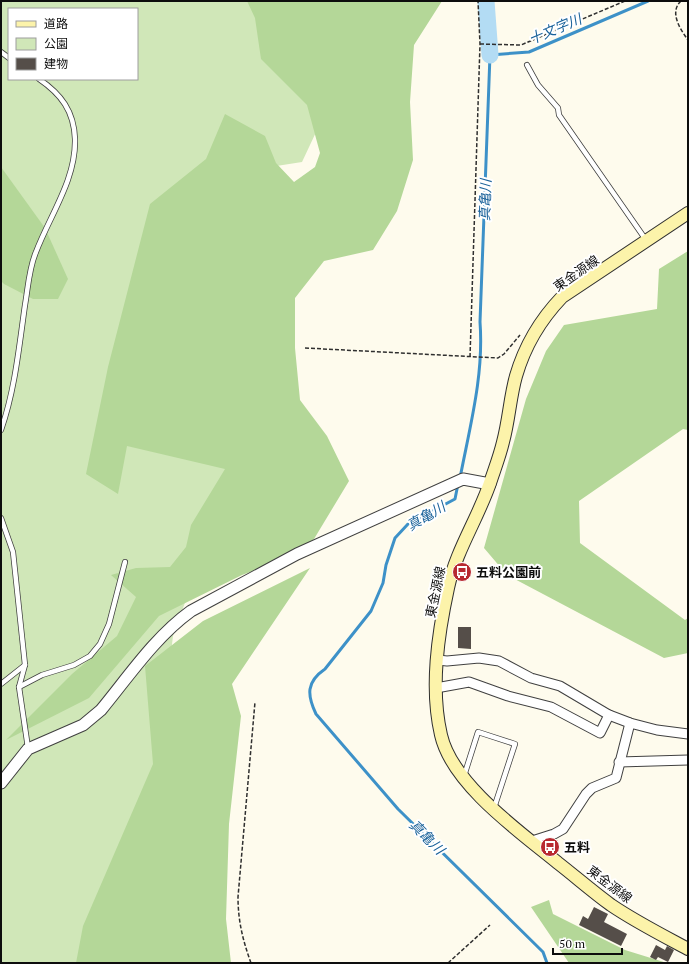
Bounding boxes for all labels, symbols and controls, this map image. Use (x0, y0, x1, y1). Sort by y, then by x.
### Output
legend (8, 8, 138, 80)
water label: 十文字川 (525, 8, 586, 48)
text: 道路 (44, 16, 68, 31)
text: 公園 (44, 36, 68, 51)
text: 建物 (44, 56, 68, 71)
water label: 真亀川 (474, 177, 495, 221)
street label: 東金源線 (550, 251, 602, 295)
water label: 真亀川 (403, 496, 450, 535)
bus stop icon: 五料公園前 (451, 561, 473, 583)
place label: 五料公園前 (476, 563, 541, 581)
street label: 東金源線 (421, 565, 449, 619)
water label: 真亀川 (406, 815, 450, 860)
bus stop icon: 五料 (539, 836, 561, 858)
place label: 五料 (564, 838, 590, 856)
street label: 東金源線 (584, 861, 636, 907)
scale bar (553, 930, 622, 956)
text: 50 m (559, 936, 586, 951)

